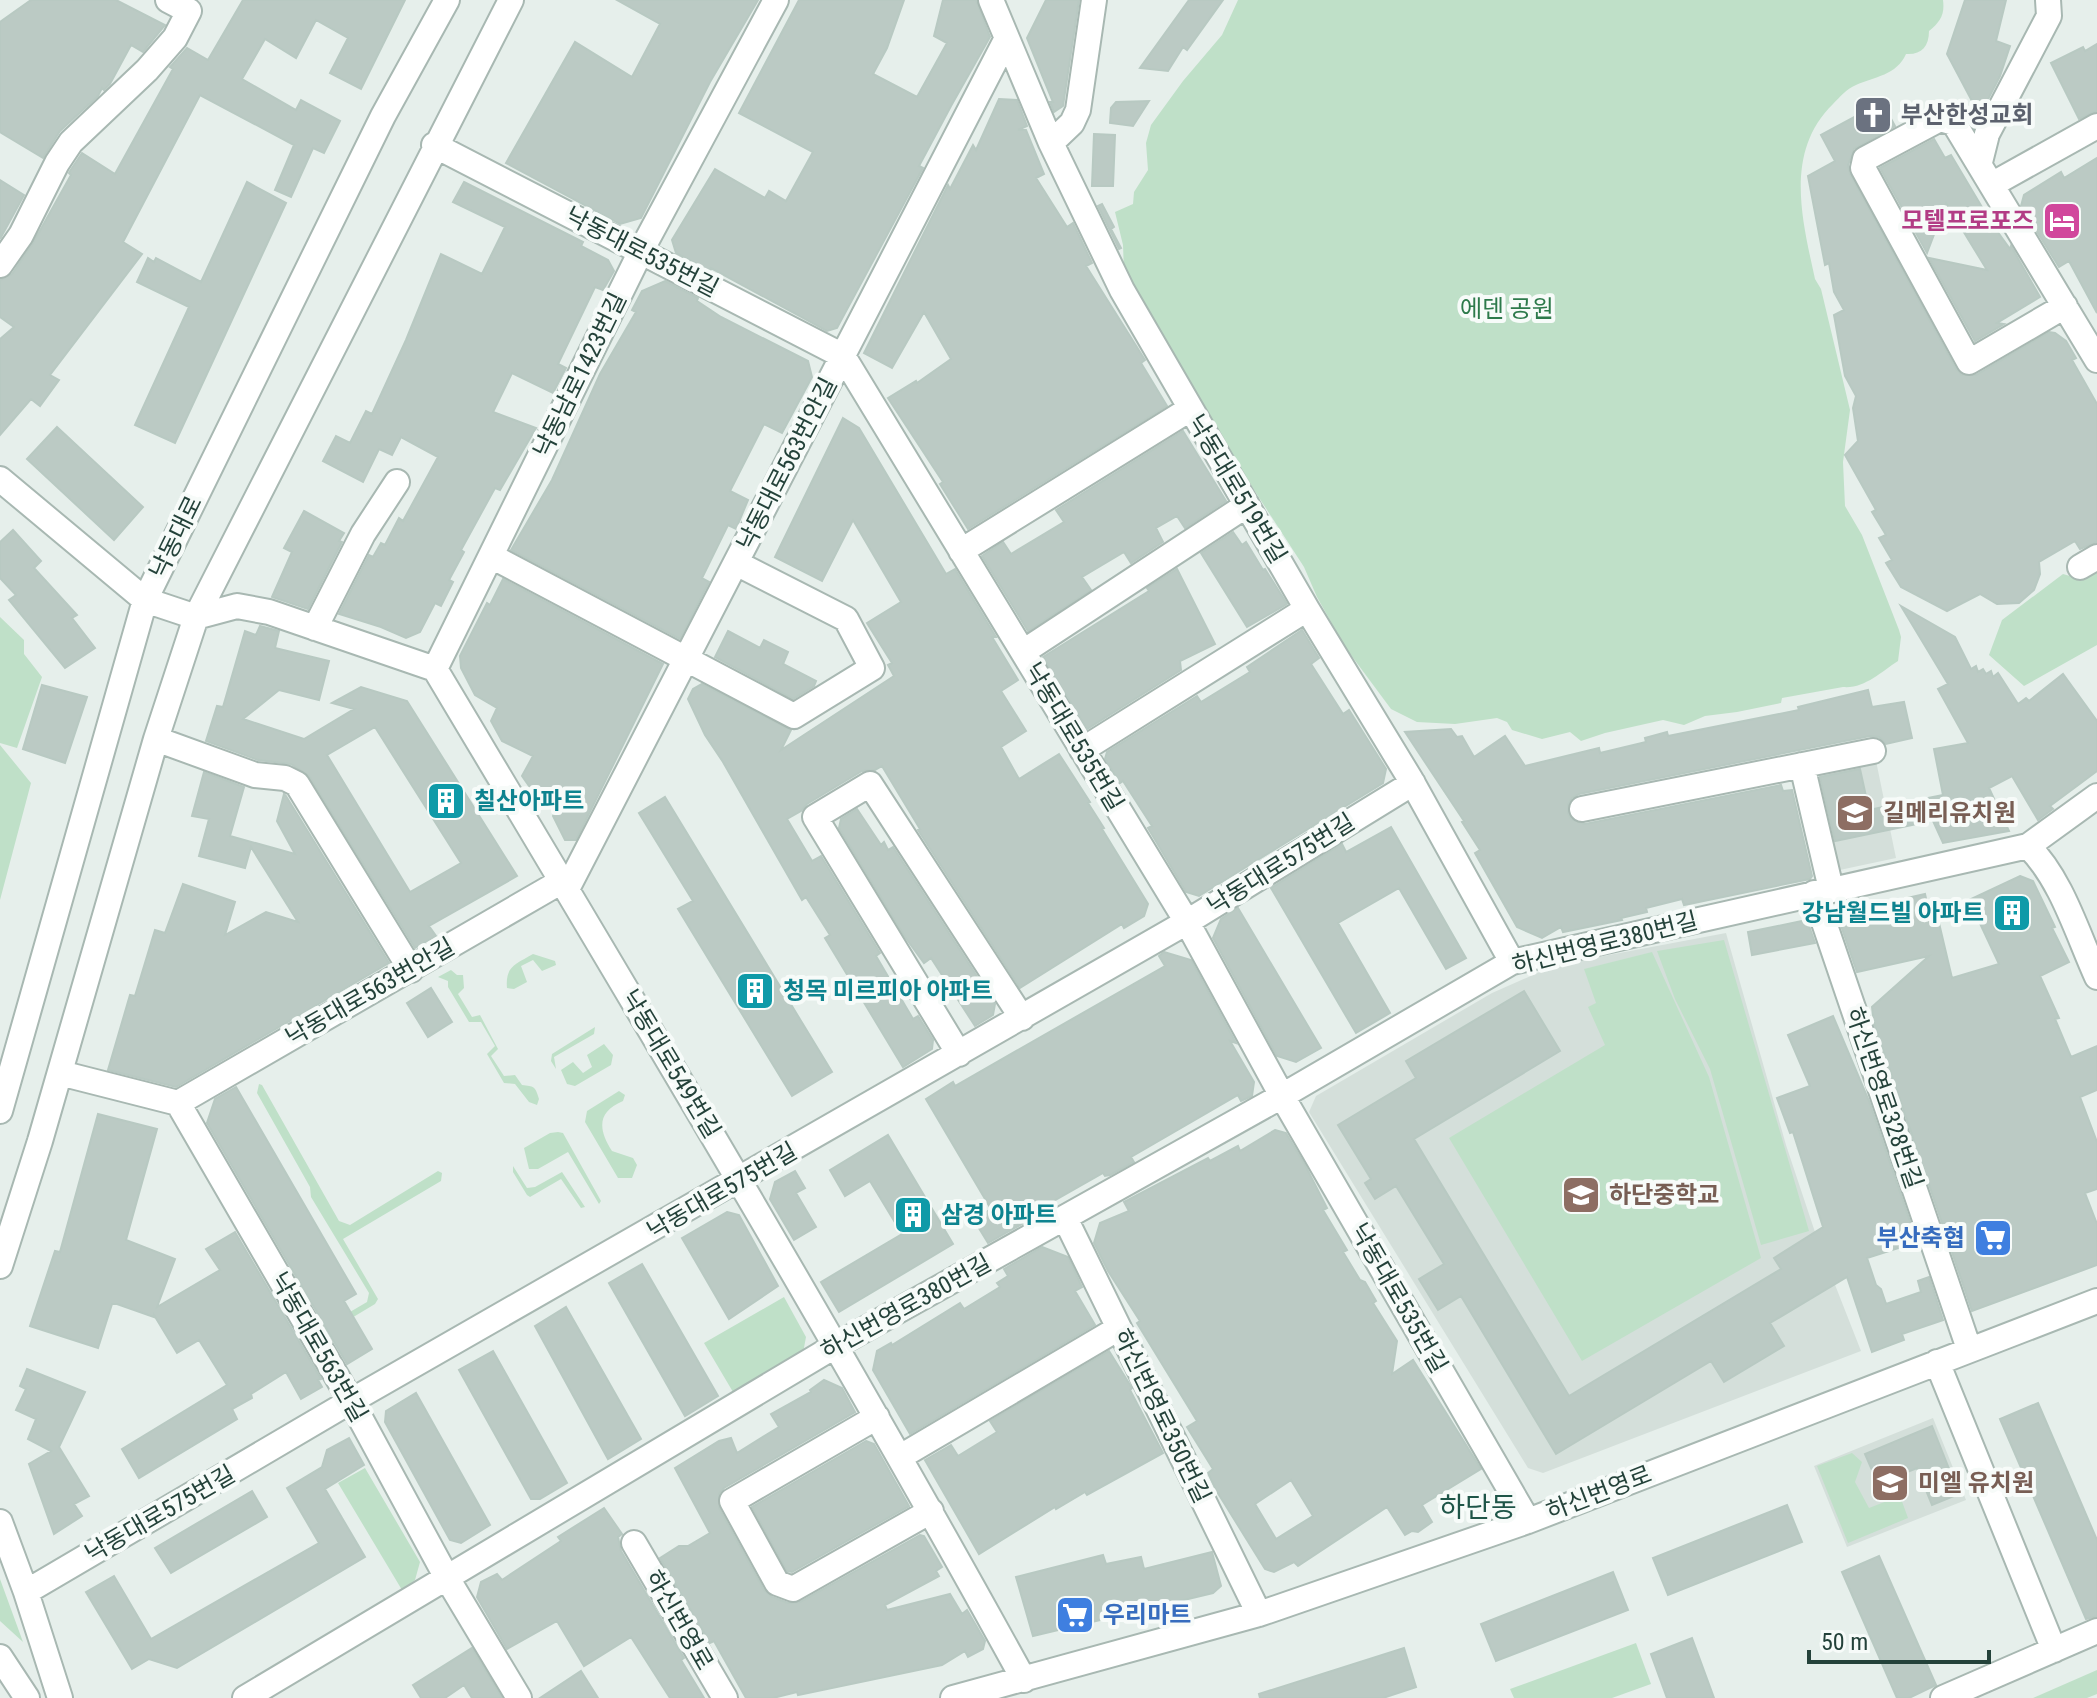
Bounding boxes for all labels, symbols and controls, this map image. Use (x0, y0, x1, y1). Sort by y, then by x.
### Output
church icon: 부산한성교회 (1852, 94, 1894, 136)
place label: 부산한성교회 (1901, 101, 2033, 129)
hotel icon: 모텔프로포즈 (2041, 200, 2083, 242)
street label: 낙동대로535번길 (561, 201, 723, 303)
place label: 모텔프로포즈 (1902, 207, 2034, 235)
street label: 낙동남로1423번길 (528, 288, 632, 462)
park label: 에덴 공원 (1460, 295, 1554, 323)
street label: 낙동대로563번안길 (731, 373, 843, 555)
street label: 낙동대로519번길 (1182, 410, 1292, 568)
street label: 낙동대로 (144, 491, 208, 583)
street label: 낙동대로535번길 (1019, 658, 1129, 816)
building icon: 칠산아파트 (425, 780, 467, 822)
place label: 칠산아파트 (474, 787, 584, 815)
school or university icon: 길메리유치원 (1834, 792, 1876, 834)
place label: 길메리유치원 (1883, 799, 2015, 827)
street label: 낙동대로575번길 (1202, 808, 1360, 920)
building icon: 강남월드빌 아파트 (1991, 892, 2033, 934)
place label: 강남월드빌 아파트 (1802, 899, 1984, 927)
street label: 하신번영로380번길 (1509, 906, 1701, 980)
street label: 낙동대로563번안길 (281, 932, 459, 1052)
building icon: 청목 미르피아 아파트 (734, 970, 776, 1012)
place label: 청목 미르피아 아파트 (783, 977, 993, 1005)
street label: 낙동대로549번길 (616, 985, 726, 1143)
street label: 하신번영로328번길 (1840, 1004, 1928, 1192)
street label: 낙동대로575번길 (642, 1137, 802, 1245)
school or university icon: 하단중학교 (1560, 1174, 1602, 1216)
place label: 하단중학교 (1609, 1181, 1719, 1209)
building icon: 삼경 아파트 (892, 1194, 934, 1236)
place label: 삼경 아파트 (941, 1201, 1057, 1229)
supermarket icon: 부산축협 (1972, 1217, 2014, 1259)
street label: 낙동대로535번길 (1345, 1218, 1453, 1378)
place label: 부산축협 (1877, 1224, 1965, 1252)
street label: 하신번영로380번길 (816, 1249, 996, 1365)
street label: 낙동대로563번길 (265, 1267, 373, 1427)
street label: 하신번영로350번길 (1108, 1324, 1216, 1508)
street label: 낙동대로575번길 (80, 1460, 240, 1568)
street label: 하신번영로 (1542, 1460, 1656, 1526)
school or university icon: 미엘 유치원 (1869, 1462, 1911, 1504)
place label: 미엘 유치원 (1918, 1469, 2034, 1497)
district label: 하단동 (1439, 1491, 1517, 1524)
street label: 하신번영로 (639, 1565, 719, 1675)
supermarket icon: 우리마트 (1054, 1594, 1096, 1636)
place label: 우리마트 (1103, 1601, 1191, 1629)
scale bar (1809, 1614, 1989, 1664)
text: 50 m (1821, 1628, 1868, 1656)

